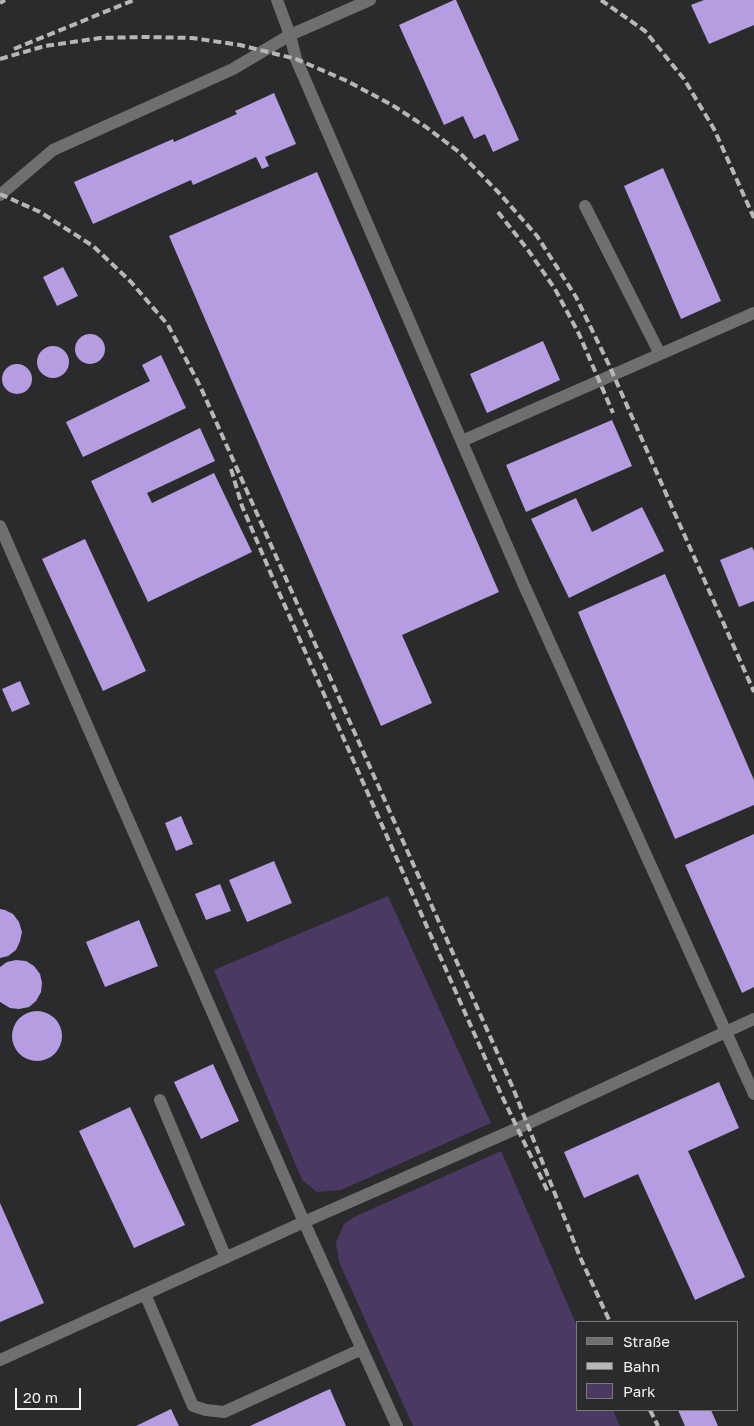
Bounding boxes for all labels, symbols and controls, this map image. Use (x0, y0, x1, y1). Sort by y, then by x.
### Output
legend (576, 1321, 739, 1411)
text: Straße (623, 1332, 670, 1350)
text: Bahn (623, 1357, 660, 1375)
scale bar (18, 1378, 84, 1410)
text: Park (623, 1382, 655, 1400)
text: 20 m (23, 1388, 58, 1406)

